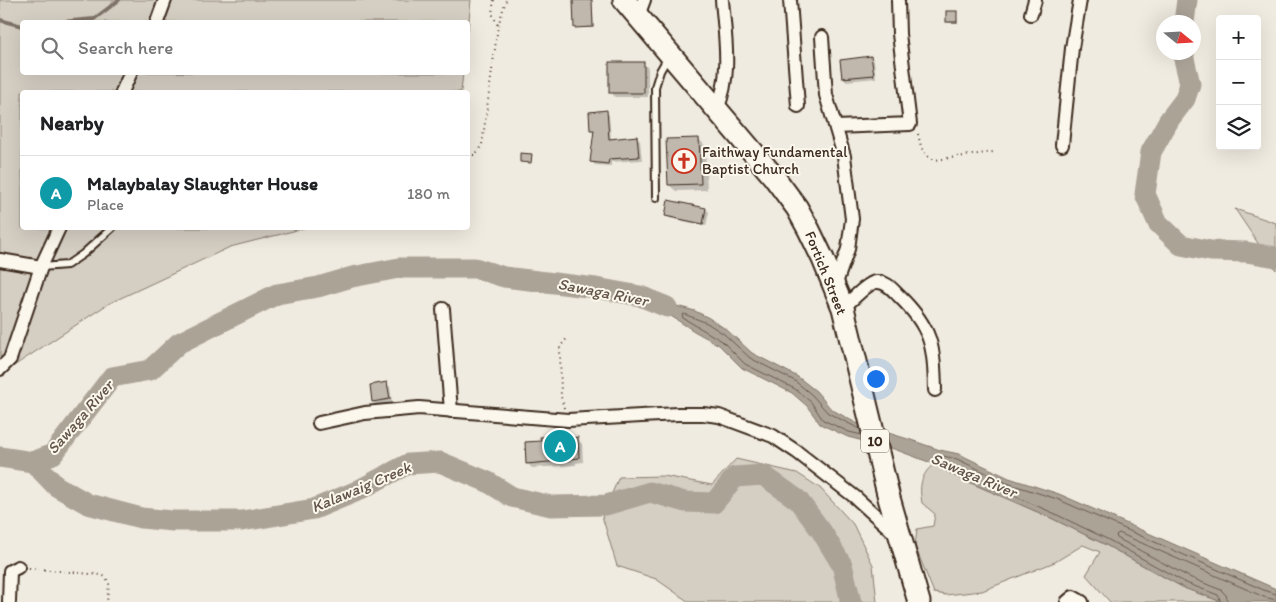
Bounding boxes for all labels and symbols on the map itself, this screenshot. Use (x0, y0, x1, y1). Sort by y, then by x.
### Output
north arrow (1156, 15, 1201, 60)
place label: Faithway Fundamental Baptist Church (702, 143, 848, 178)
church icon: Faithway Fundamental Baptist Church (671, 148, 697, 174)
street label: Fortich Street (801, 229, 851, 318)
water label: Sawaga River (556, 274, 651, 310)
your location (863, 366, 889, 392)
water label: Sawaga River (43, 375, 118, 458)
pin: A (544, 427, 576, 465)
road number: 10 (861, 430, 889, 452)
water label: Sawaga River (928, 448, 1021, 502)
water label: Kalawaig Creek (308, 457, 414, 516)

